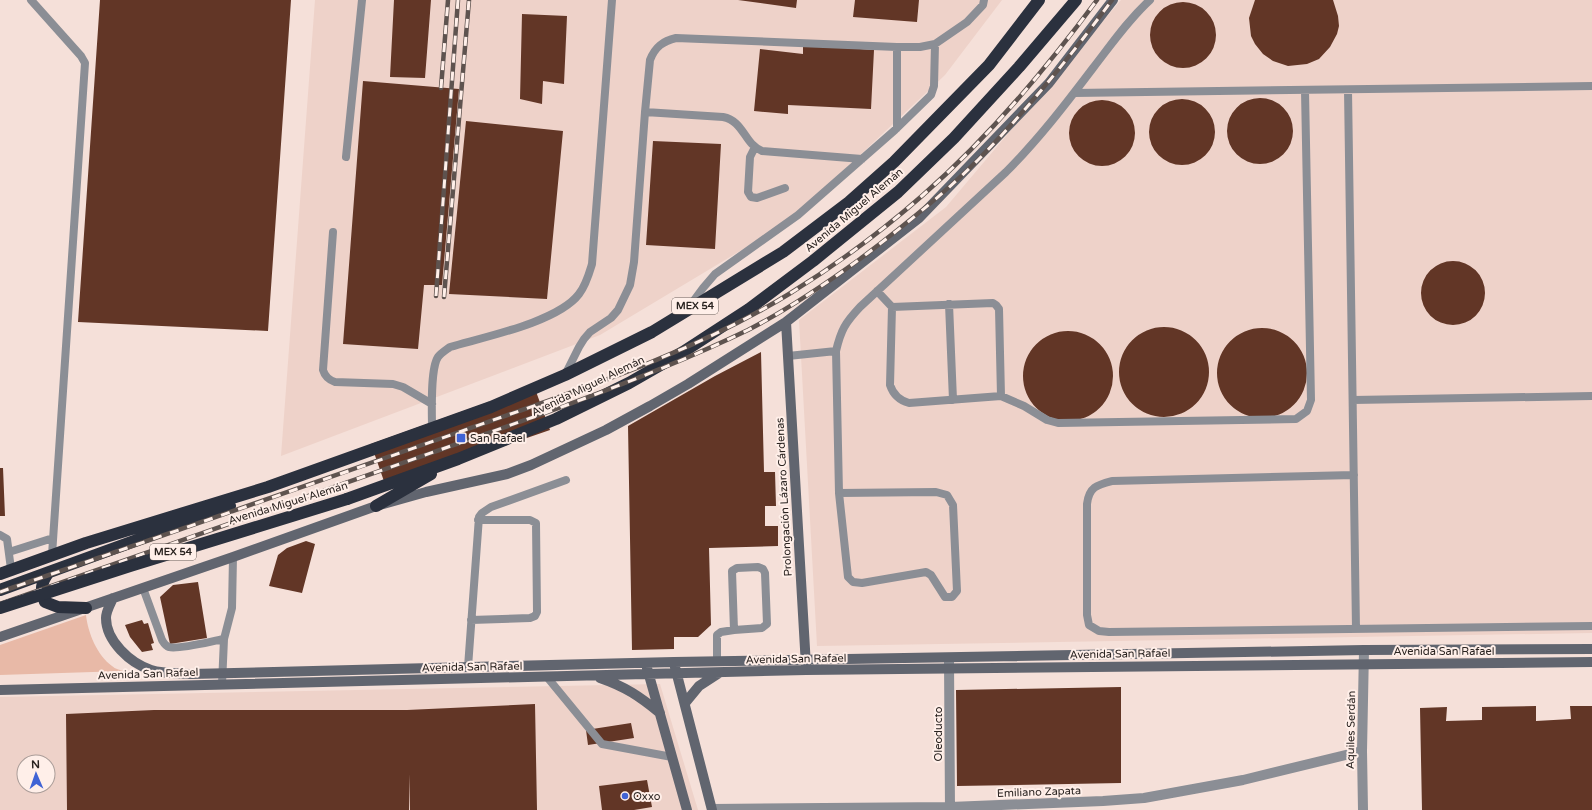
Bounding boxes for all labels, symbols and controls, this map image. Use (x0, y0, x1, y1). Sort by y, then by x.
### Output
street label: Avenida Miguel Alemán (802, 165, 906, 255)
road number: MEX 54 (672, 298, 718, 314)
street label: Avenida Miguel Alemán (529, 353, 647, 419)
street label: Prolongación Lázaro Cárdenas (773, 417, 795, 577)
marker: San Rafael (455, 432, 467, 444)
place label: San Rafael (470, 432, 526, 445)
street label: Avenida Miguel Alemán (227, 479, 349, 527)
road number: MEX 54 (150, 544, 196, 560)
street label: Avenida San Rafael (1394, 645, 1494, 658)
street label: Avenida San Rafael (1070, 647, 1170, 661)
street label: Avenida San Rafael (746, 652, 846, 666)
street label: Avenida San Rafael (422, 660, 522, 674)
street label: Avenida San Rafael (97, 666, 199, 682)
street label: Aquiles Serdán (1344, 691, 1358, 769)
street label: Oleoducto (932, 706, 945, 761)
north arrow (16, 754, 56, 794)
text: N (31, 758, 40, 771)
street label: Emiliano Zapata (997, 784, 1081, 800)
place label: Oxxo (633, 790, 661, 803)
marker: Oxxo (620, 791, 630, 801)

